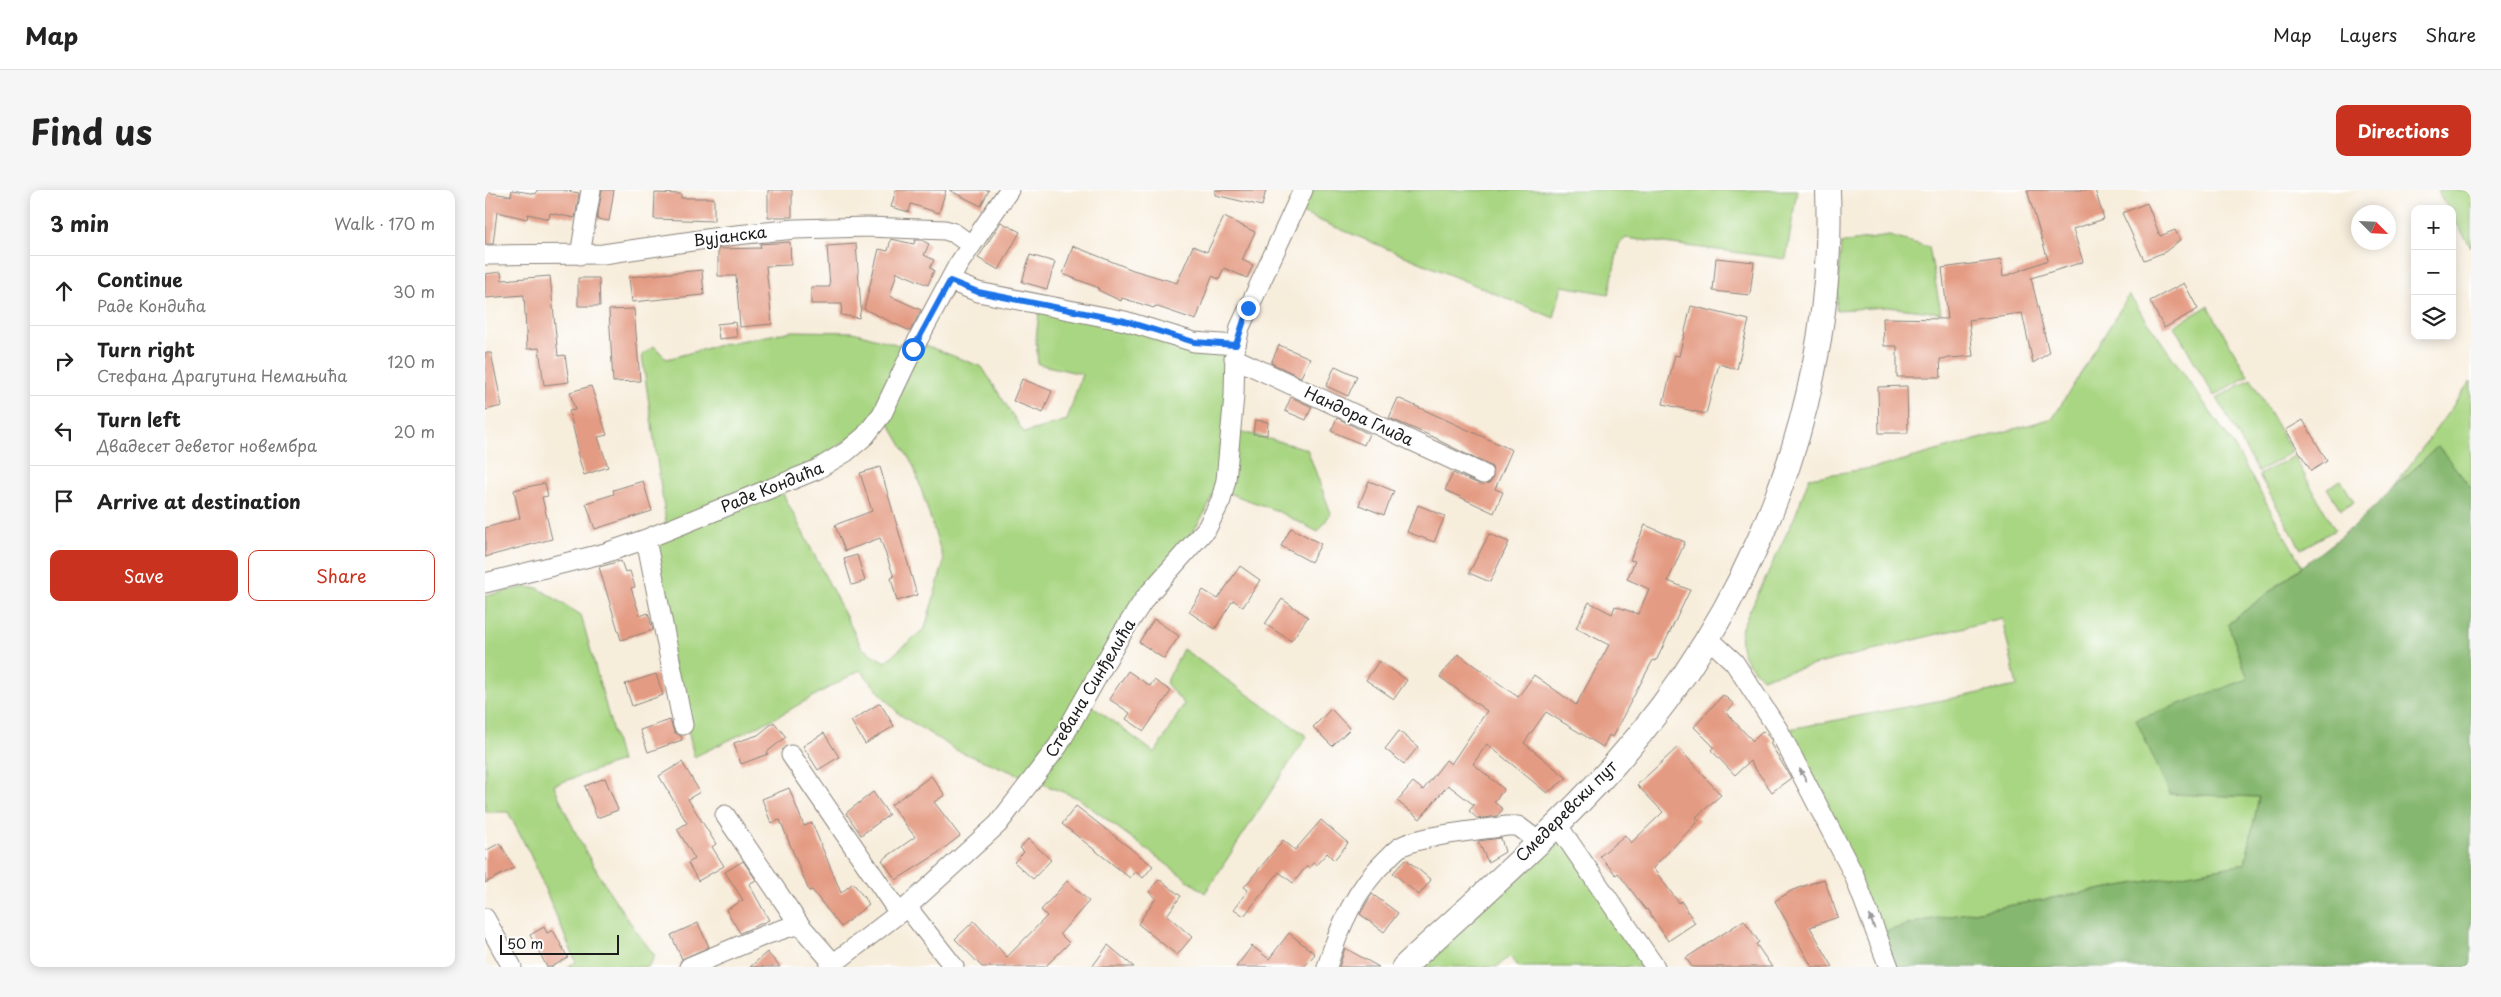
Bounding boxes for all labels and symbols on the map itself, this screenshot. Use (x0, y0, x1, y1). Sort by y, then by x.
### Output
north arrow (2351, 205, 2396, 250)
street label: Вујанска (692, 219, 768, 251)
route end (1237, 297, 1260, 320)
route start (902, 338, 925, 361)
street label: Нандора Глида (1301, 379, 1418, 451)
street label: Раде Кондића (717, 455, 827, 518)
street label: Стевана Синђелића (1038, 614, 1140, 761)
street label: Смедеревски пут (1509, 754, 1622, 867)
one-way arrow (1799, 767, 1807, 782)
one-way arrow (1868, 914, 1875, 929)
scale bar (500, 932, 619, 955)

